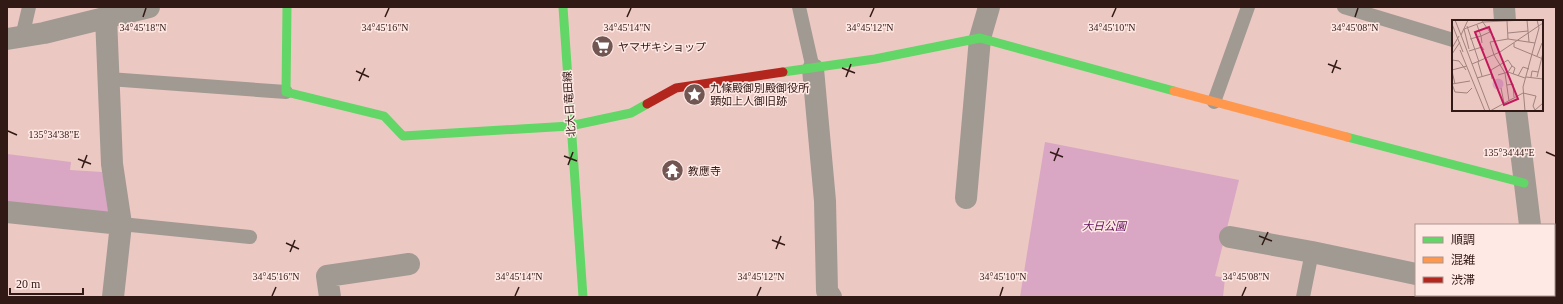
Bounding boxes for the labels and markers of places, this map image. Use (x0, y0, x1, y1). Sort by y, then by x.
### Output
supermarket icon: ヤマザキショップ (590, 34, 616, 60)
place label: ヤマザキショップ (618, 41, 706, 53)
place icon: 九條殿御別殿御役所 顕如上人御旧跡 (681, 81, 707, 107)
place label: 九條殿御別殿御役所 顕如上人御旧跡 (710, 82, 810, 107)
temple icon: 教應寺 (659, 158, 685, 184)
place label: 教應寺 (688, 165, 721, 177)

